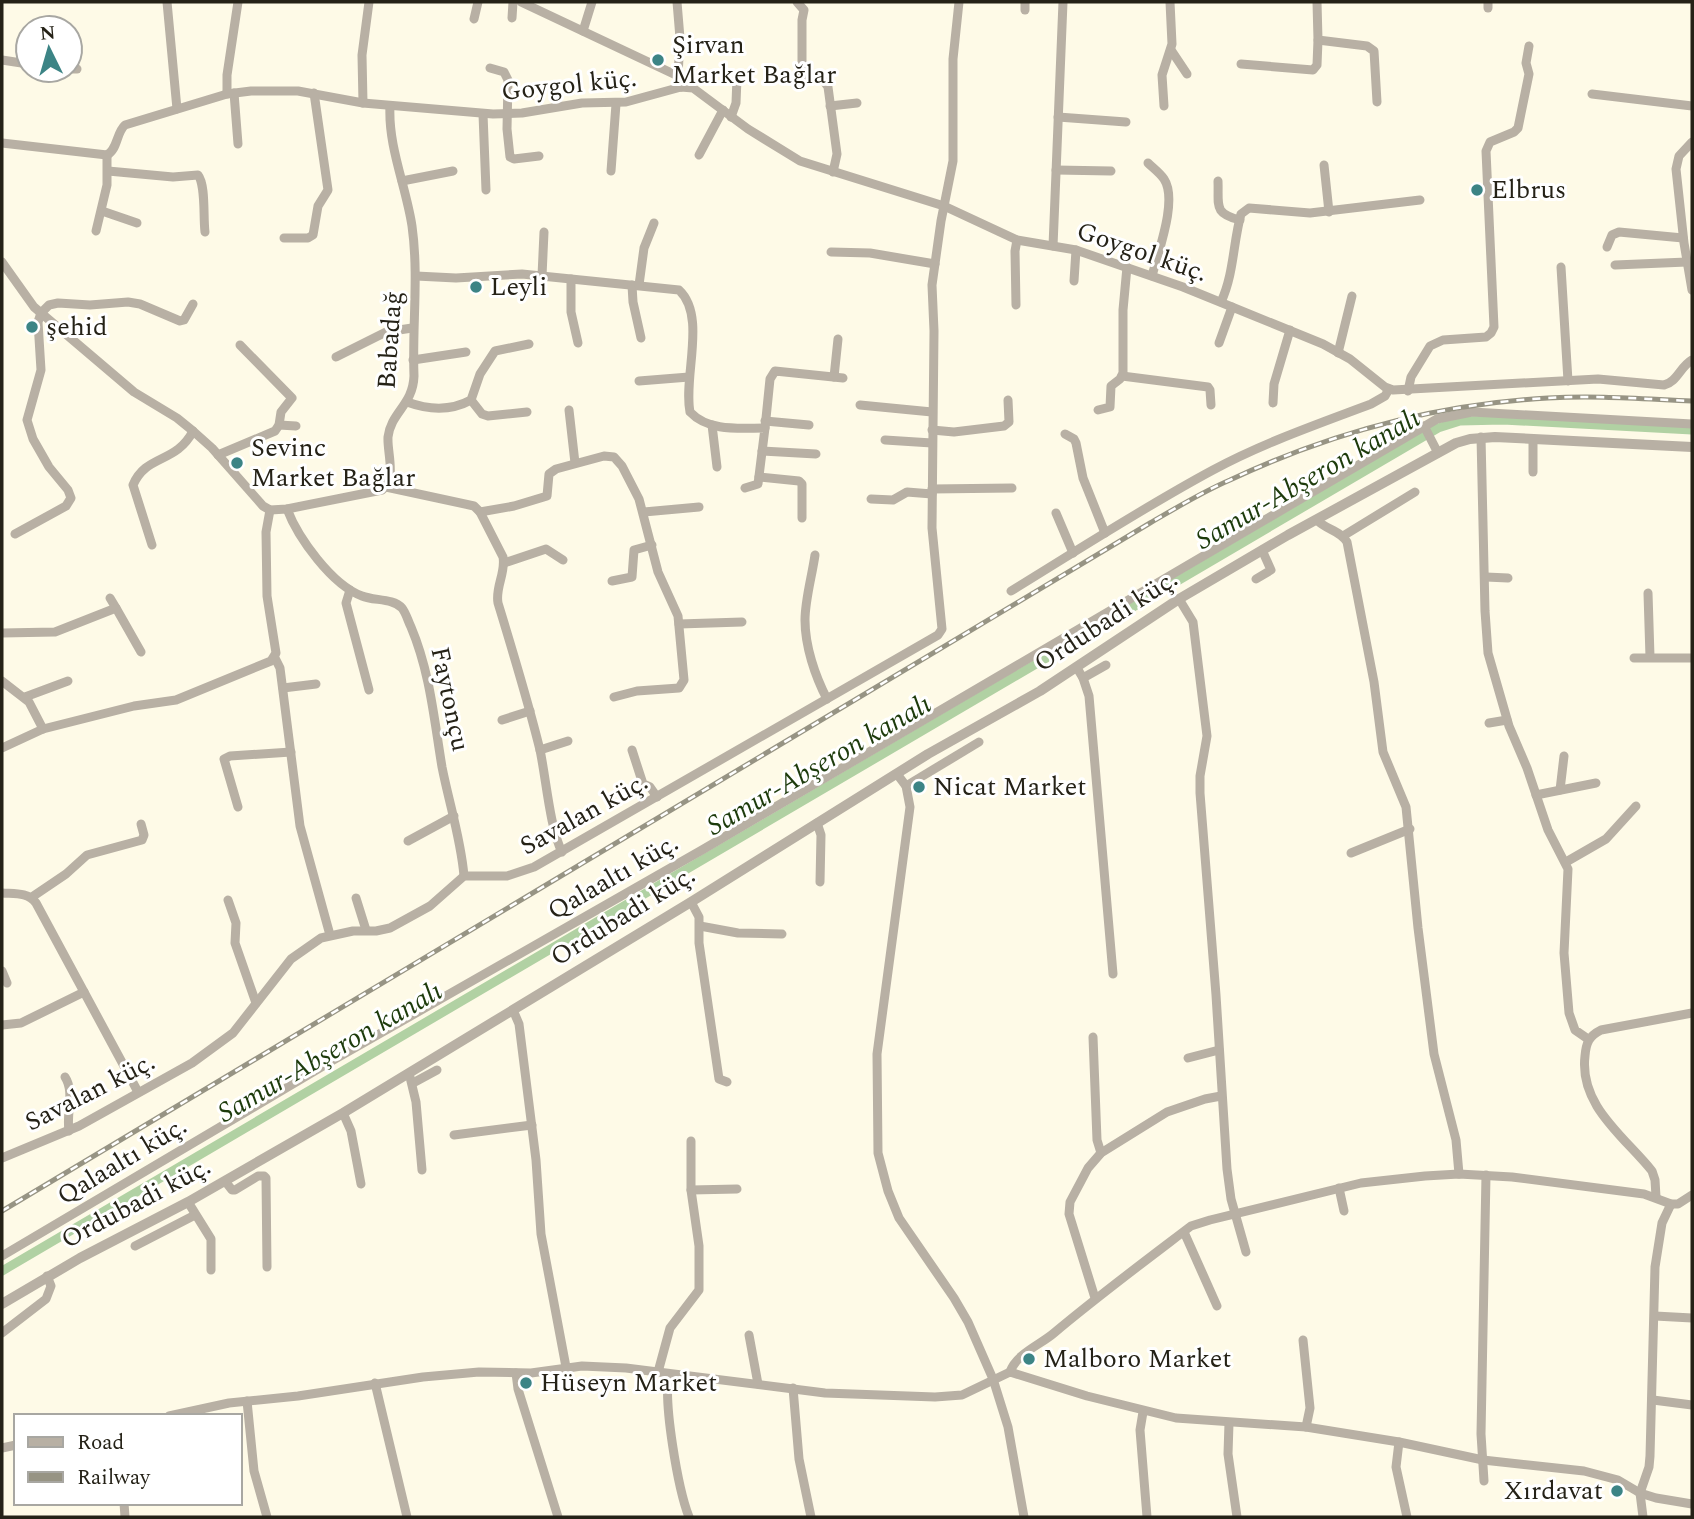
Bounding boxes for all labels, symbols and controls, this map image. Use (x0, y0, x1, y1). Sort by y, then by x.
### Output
north arrow (14, 14, 84, 84)
text: N (39, 18, 57, 49)
place label: Şirvan Market Bağlar (672, 25, 837, 95)
marker: Şirvan Market Bağlar (650, 52, 666, 68)
street label: Goygol küç. (499, 58, 639, 112)
place label: Elbrus (1491, 170, 1566, 210)
marker: Elbrus (1469, 182, 1485, 198)
street label: Goygol küç. (1071, 211, 1213, 293)
place label: Leyli (490, 267, 547, 307)
marker: Leyli (468, 279, 484, 295)
street label: Babadağ (367, 290, 413, 390)
place label: şehid (46, 307, 108, 347)
marker: şehid (24, 319, 40, 335)
water label: Samur-Abşeron kanalı (1187, 397, 1429, 561)
place label: Sevinc Market Bağlar (251, 428, 416, 498)
marker: Sevinc Market Bağlar (229, 455, 245, 471)
street label: Ordubadi küç. (1026, 559, 1186, 683)
street label: Faytonçu (419, 643, 481, 755)
water label: Samur-Abşeron kanalı (698, 683, 940, 847)
street label: Savalan küç. (512, 762, 656, 866)
place label: Nicat Market (933, 767, 1087, 807)
marker: Nicat Market (911, 779, 927, 795)
street label: Qalaaltı küç. (540, 823, 686, 931)
street label: Ordubadi küç. (543, 855, 703, 977)
water label: Samur-Abşeron kanalı (209, 970, 451, 1134)
street label: Savalan küç. (18, 1042, 162, 1142)
street label: Qalaaltı küç. (49, 1106, 195, 1216)
street label: Ordubadi küç. (54, 1147, 218, 1259)
place label: Malboro Market (1043, 1339, 1232, 1379)
marker: Malboro Market (1021, 1351, 1037, 1367)
place label: Hüseyn Market (540, 1363, 717, 1403)
marker: Hüseyn Market (518, 1375, 534, 1391)
legend (14, 1414, 242, 1505)
text: Road (77, 1427, 124, 1459)
text: Railway (77, 1462, 151, 1494)
place label: Xırdavat (1504, 1471, 1603, 1511)
marker: Xırdavat (1609, 1483, 1625, 1499)

